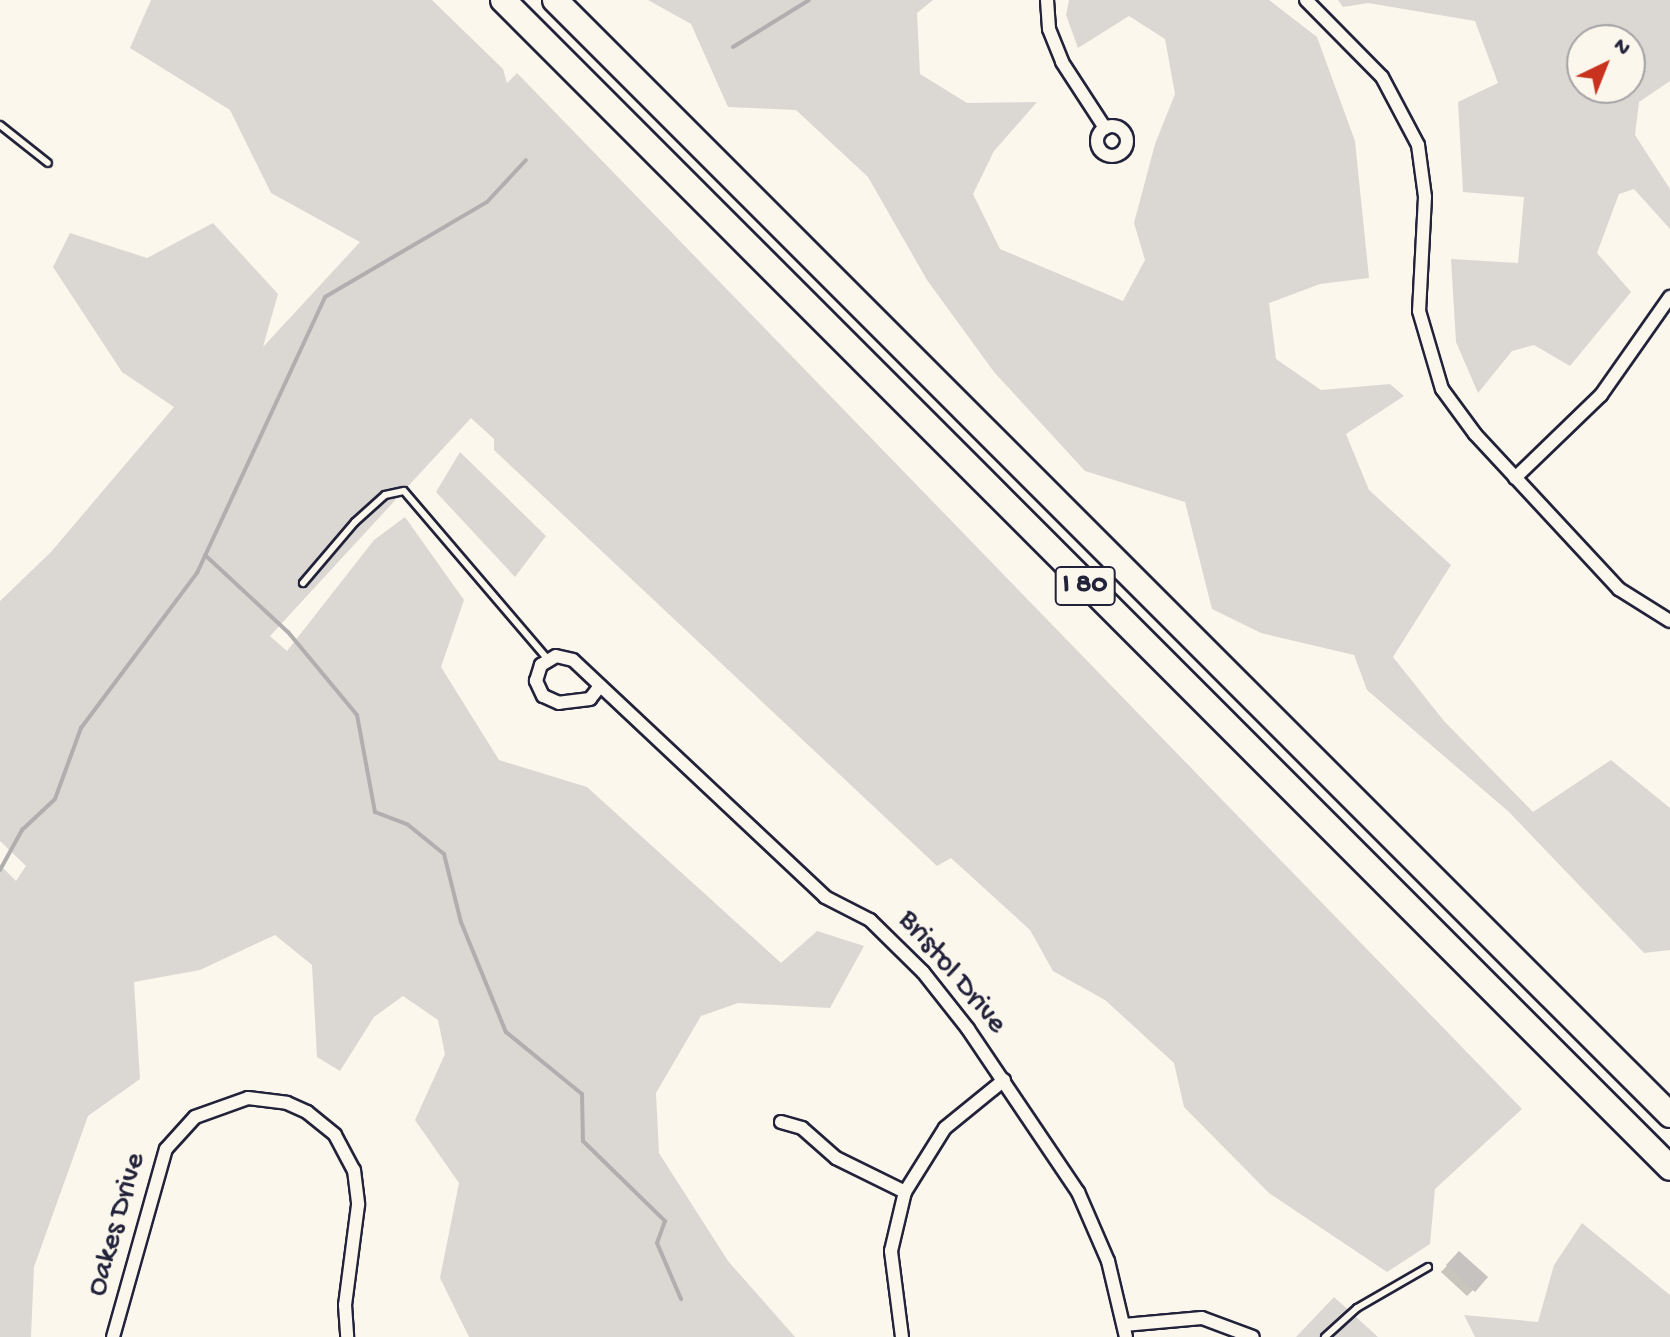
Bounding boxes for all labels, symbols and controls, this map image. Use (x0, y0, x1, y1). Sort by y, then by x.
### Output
north arrow (1566, 24, 1646, 104)
text: N (1607, 34, 1635, 62)
road number: I 80 (1053, 562, 1117, 610)
street label: Bristol Drive (889, 904, 1013, 1042)
street label: Oakes Drive (80, 1149, 156, 1301)

